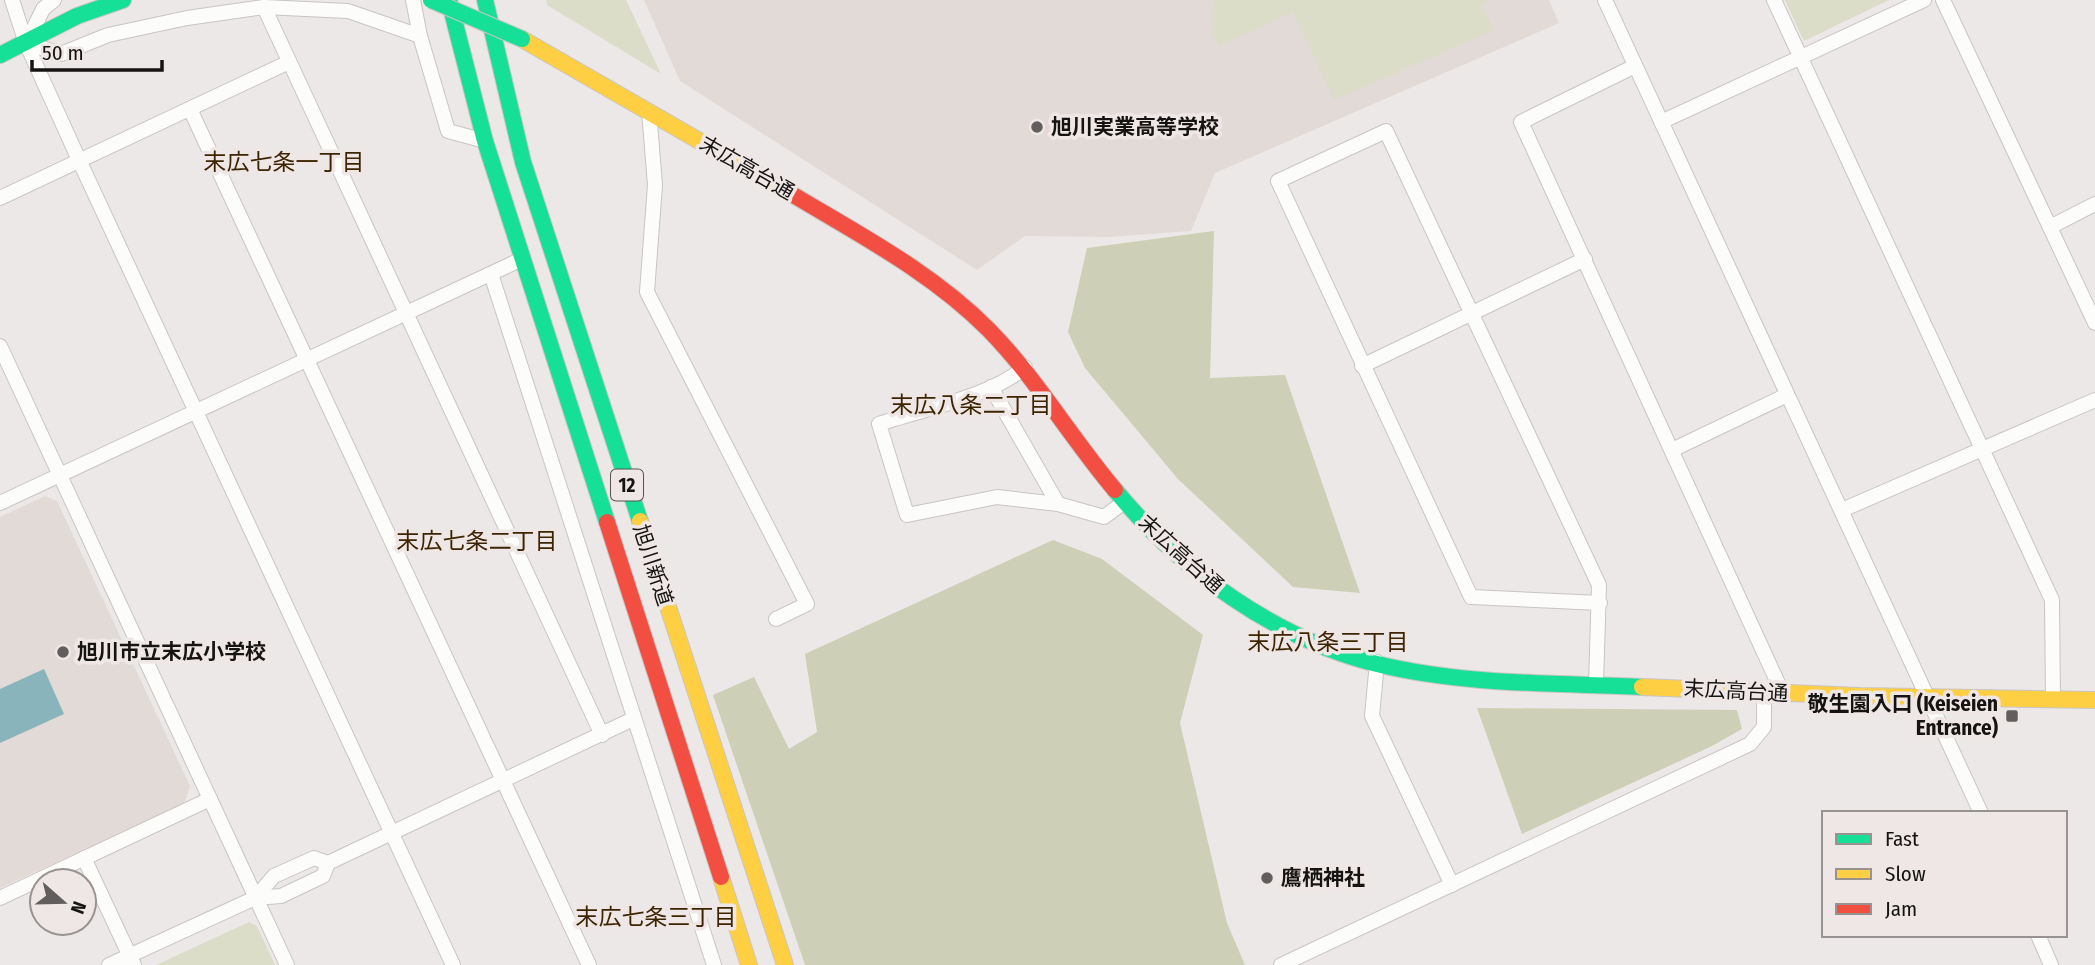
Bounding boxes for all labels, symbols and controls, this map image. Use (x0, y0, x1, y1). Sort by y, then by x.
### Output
scale bar (32, 28, 161, 72)
text: 50 m (42, 40, 84, 66)
place label: 旭川実業高等学校 (1051, 114, 1219, 140)
marker: 旭川実業高等学校 (1029, 119, 1045, 135)
street label: 末広高台通 (695, 130, 799, 206)
district label: 末広七条一丁目 (204, 148, 365, 176)
district label: 末広八条二丁目 (891, 391, 1052, 419)
road number: 12 (611, 470, 643, 500)
street label: 末広高台通 (1133, 509, 1229, 599)
street label: 旭川新道 (628, 521, 678, 609)
district label: 末広七条二丁目 (397, 527, 558, 555)
district label: 末広八条三丁目 (1248, 628, 1409, 656)
place label: 旭川市立末広小学校 (77, 639, 266, 665)
marker: 旭川市立末広小学校 (55, 644, 71, 660)
street label: 末広高台通 (1683, 675, 1789, 707)
place label: 敬生園入口 (Keiseien Entrance) (1807, 691, 1998, 741)
marker: 敬生園入口 (Keiseien Entrance) (2004, 708, 2020, 724)
legend (1822, 811, 2067, 937)
text: Fast (1885, 826, 1919, 852)
text: Slow (1885, 861, 1926, 887)
place label: 鷹栖神社 (1281, 865, 1365, 891)
north arrow (28, 867, 98, 937)
marker: 鷹栖神社 (1259, 870, 1275, 886)
text: Jam (1885, 896, 1917, 922)
text: N (66, 898, 91, 917)
district label: 末広七条三丁目 (576, 903, 737, 931)

